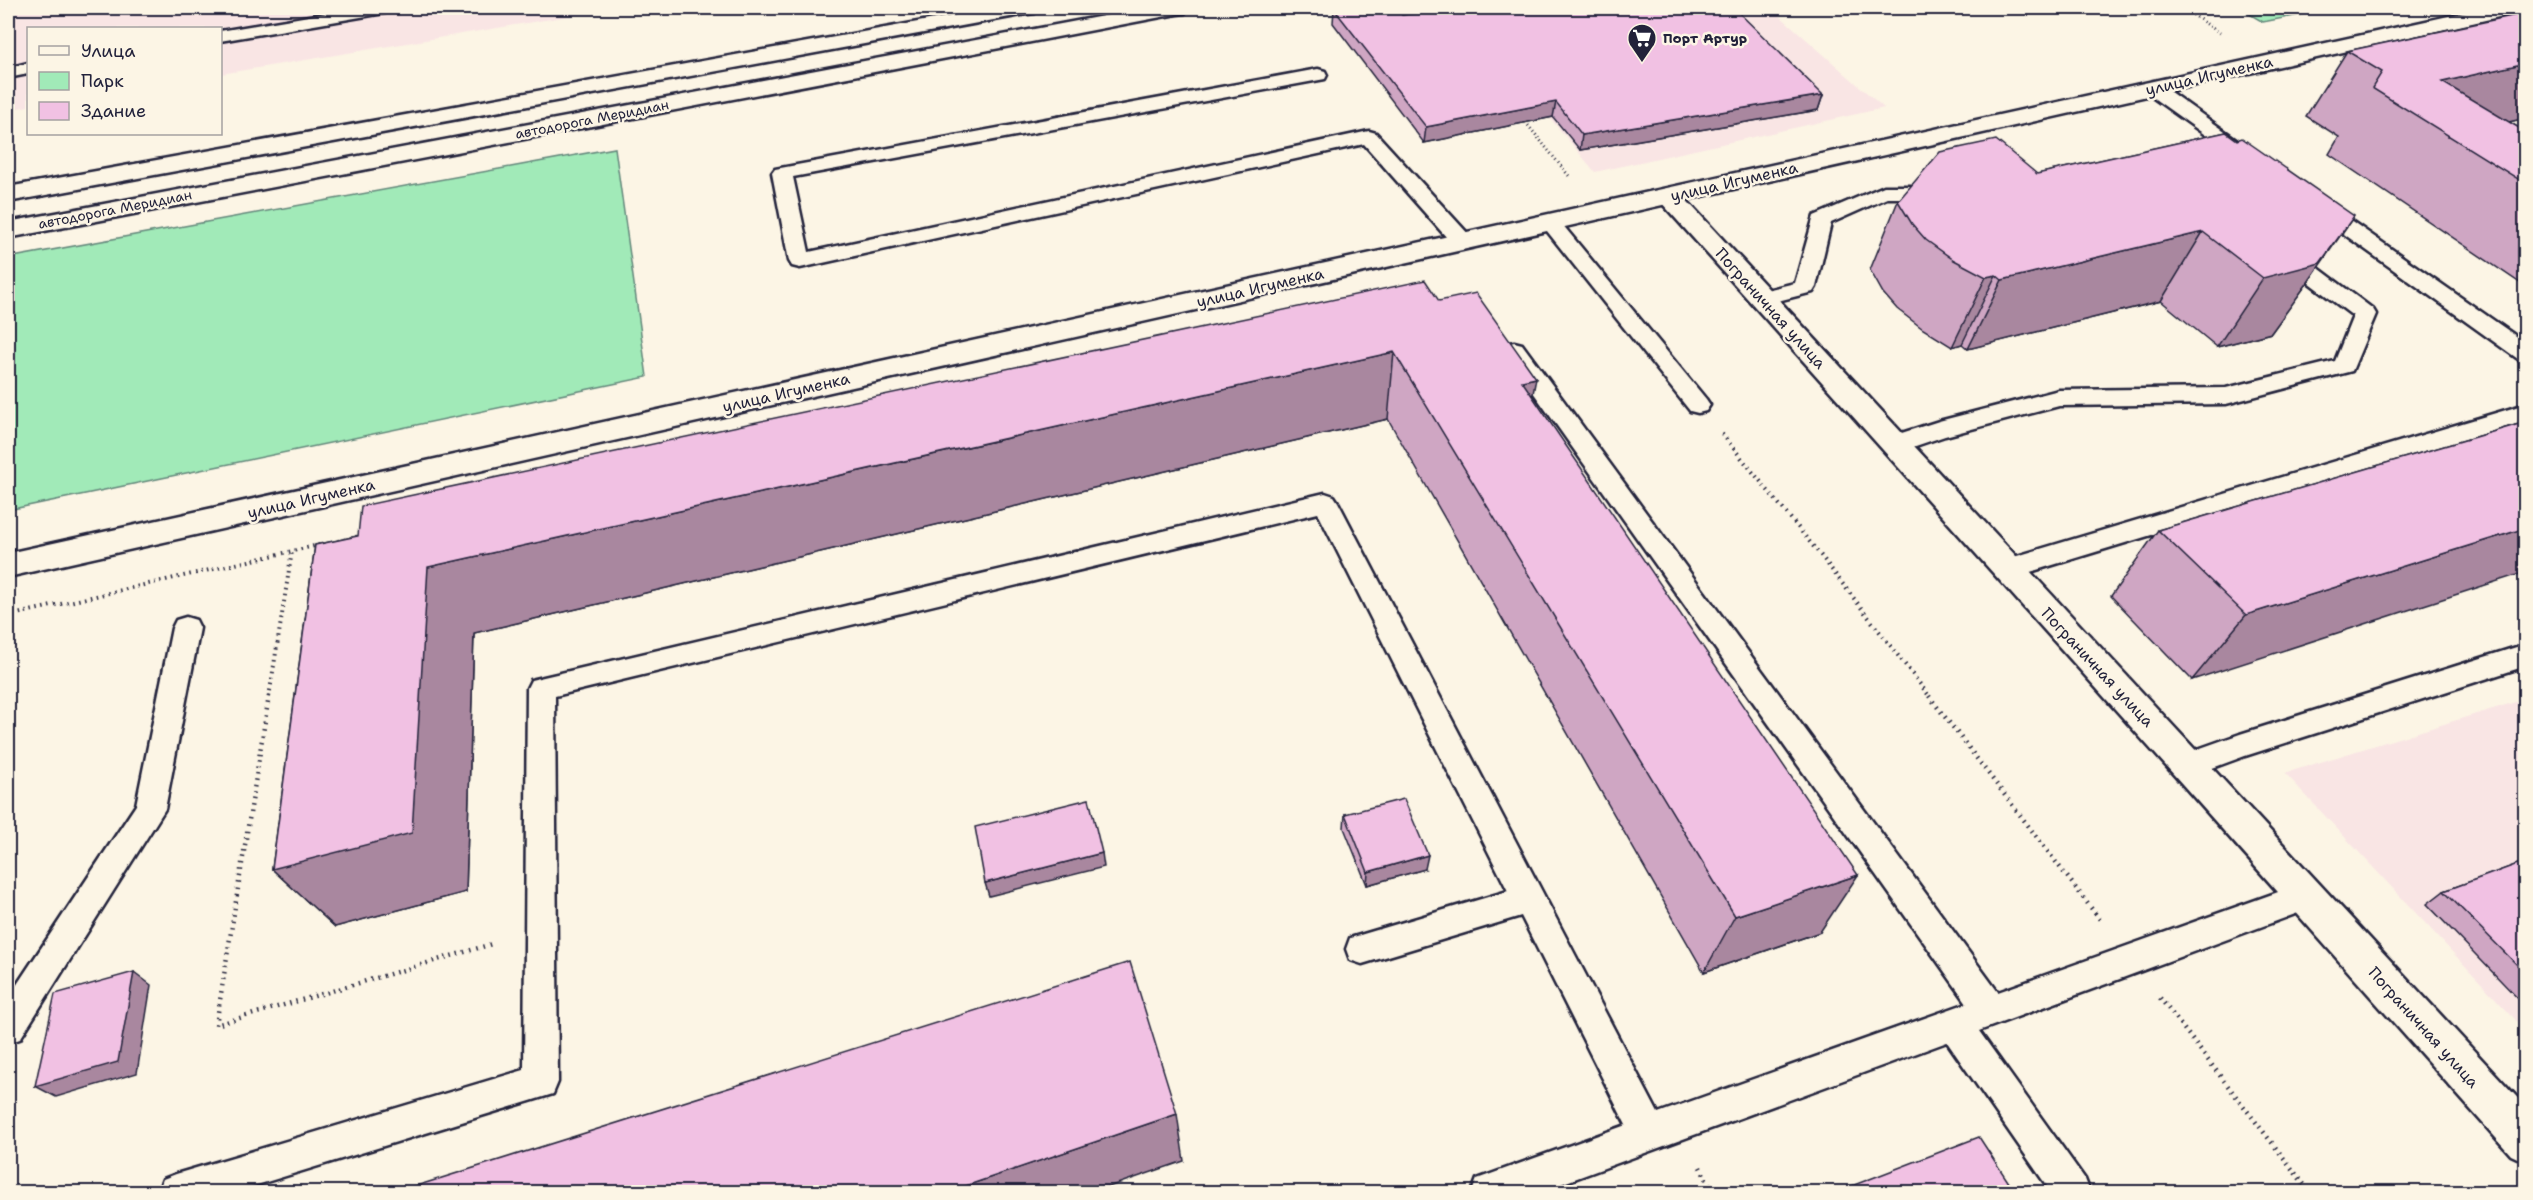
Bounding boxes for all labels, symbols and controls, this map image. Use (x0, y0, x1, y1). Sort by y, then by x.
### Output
supermarket icon: Порт Артур (1626, 22, 1658, 64)
legend (27, 27, 222, 135)
place label: Порт Артур (1663, 29, 1747, 47)
text: Улица (81, 39, 135, 63)
street label: улица Игуменка (2143, 51, 2275, 100)
text: Парк (81, 69, 124, 93)
street label: автодорога Меридиан (514, 95, 670, 143)
text: Здание (81, 99, 146, 123)
street label: улица Игуменка (1668, 157, 1800, 206)
street label: автодорога Меридиан (37, 185, 193, 233)
street label: Пограничная улица (1711, 243, 1831, 373)
street label: улица Игуменка (1194, 263, 1326, 312)
street label: улица Игуменка (720, 368, 852, 417)
street label: улица Игуменка (245, 474, 377, 523)
street label: Пограничная улица (2037, 603, 2158, 732)
street label: Пограничная улица (2364, 962, 2484, 1092)

